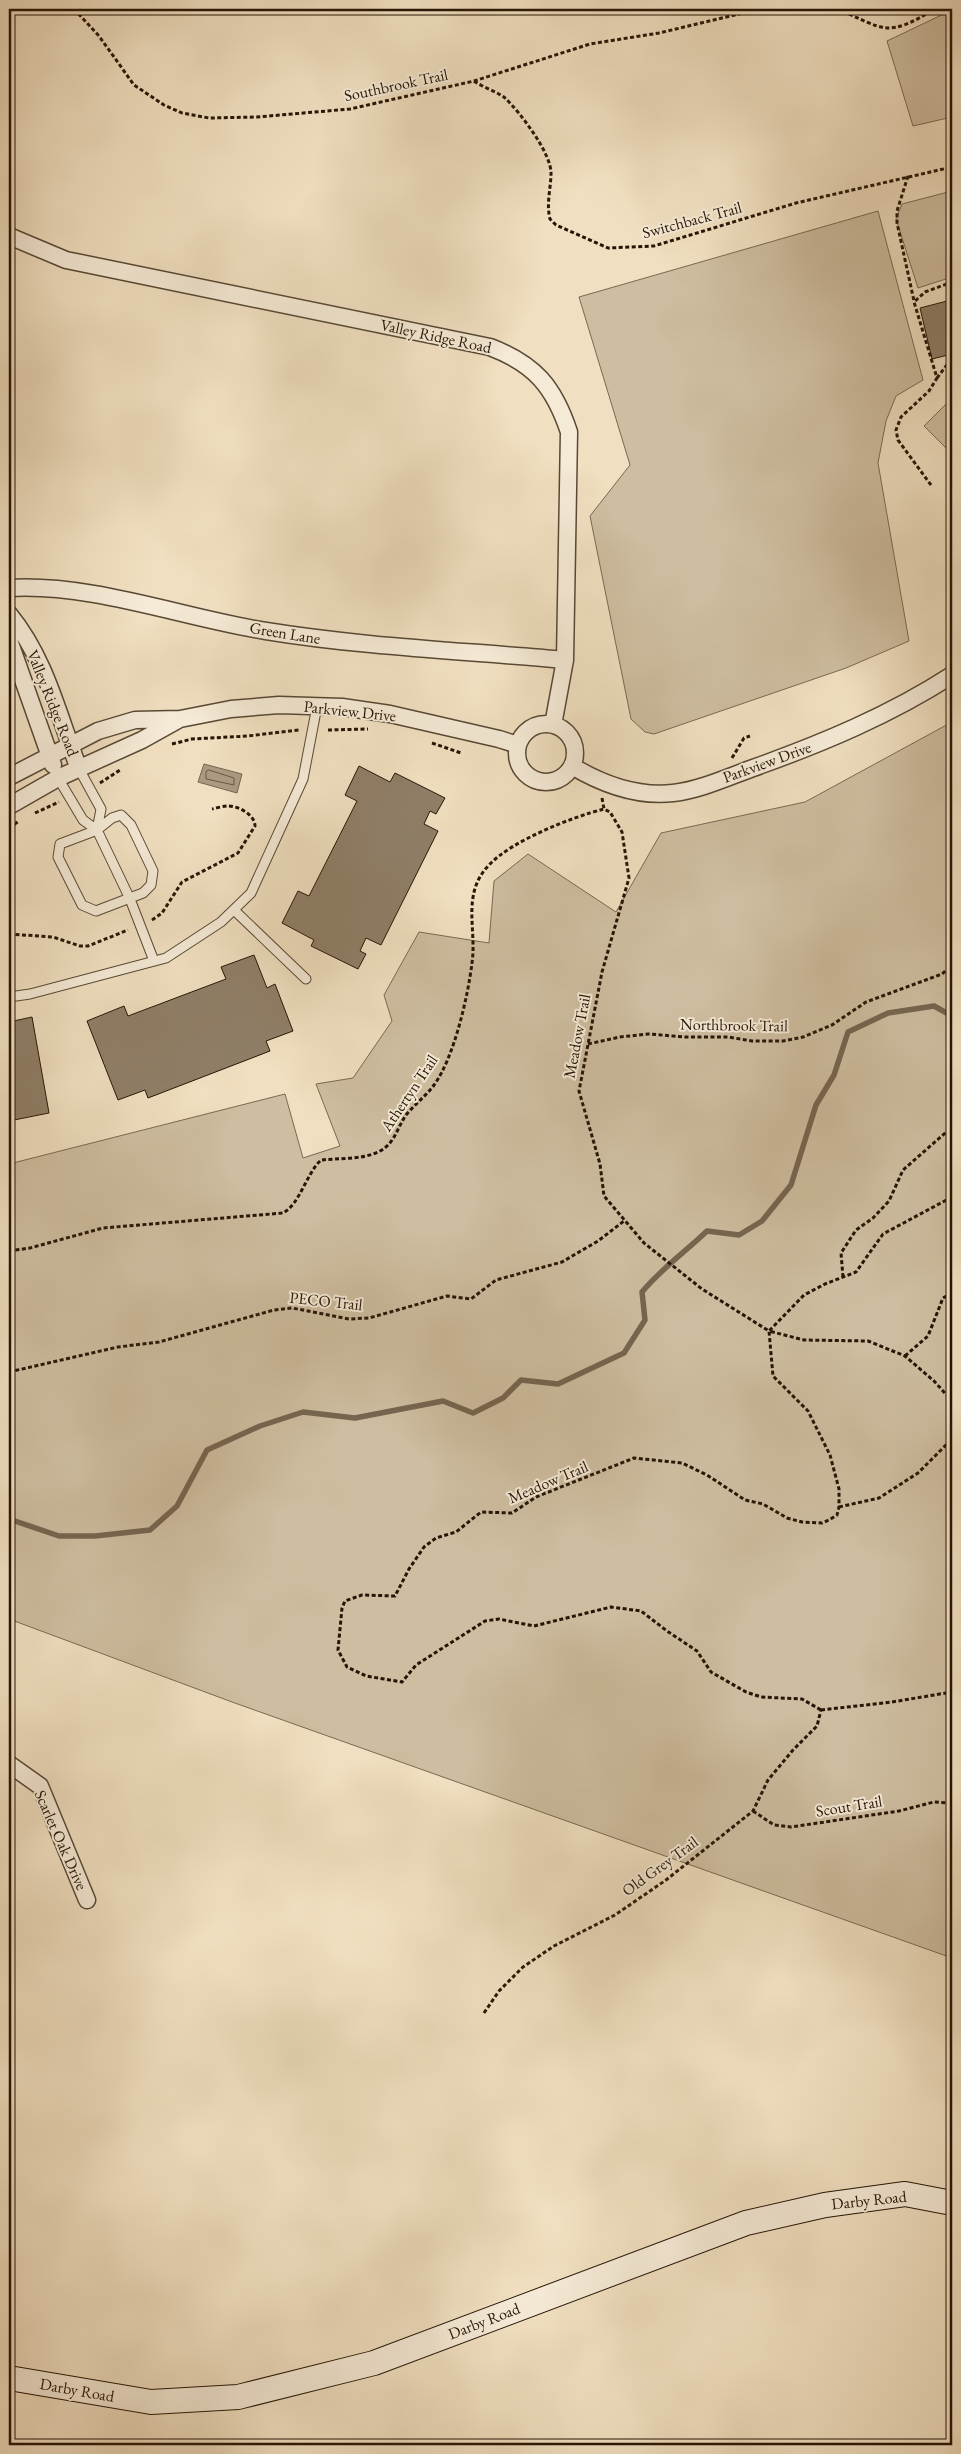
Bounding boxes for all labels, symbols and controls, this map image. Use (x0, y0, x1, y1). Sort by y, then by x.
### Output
street label: Southbrook Trail (342, 64, 450, 106)
street label: Switchback Trail (640, 197, 744, 243)
street label: Valley Ridge Road (379, 314, 494, 358)
street label: Green Lane (248, 617, 322, 649)
street label: Valley Ridge Road (22, 647, 84, 760)
street label: Parkview Drive (303, 696, 397, 726)
street label: Parkview Drive (720, 736, 814, 788)
street label: Meadow Trail (559, 992, 595, 1080)
street label: Northbrook Trail (680, 1014, 788, 1036)
street label: Athertyn Trail (375, 1050, 442, 1136)
street label: PECO Trail (288, 1287, 364, 1315)
street label: Meadow Trail (505, 1456, 591, 1508)
street label: Scarlet Oak Drive (30, 1787, 92, 1893)
street label: Scout Trail (814, 1790, 884, 1822)
street label: Old Grey Trail (618, 1831, 702, 1901)
street label: Darby Road (830, 2186, 908, 2214)
street label: Darby Road (445, 2297, 524, 2344)
street label: Darby Road (38, 2373, 117, 2407)

